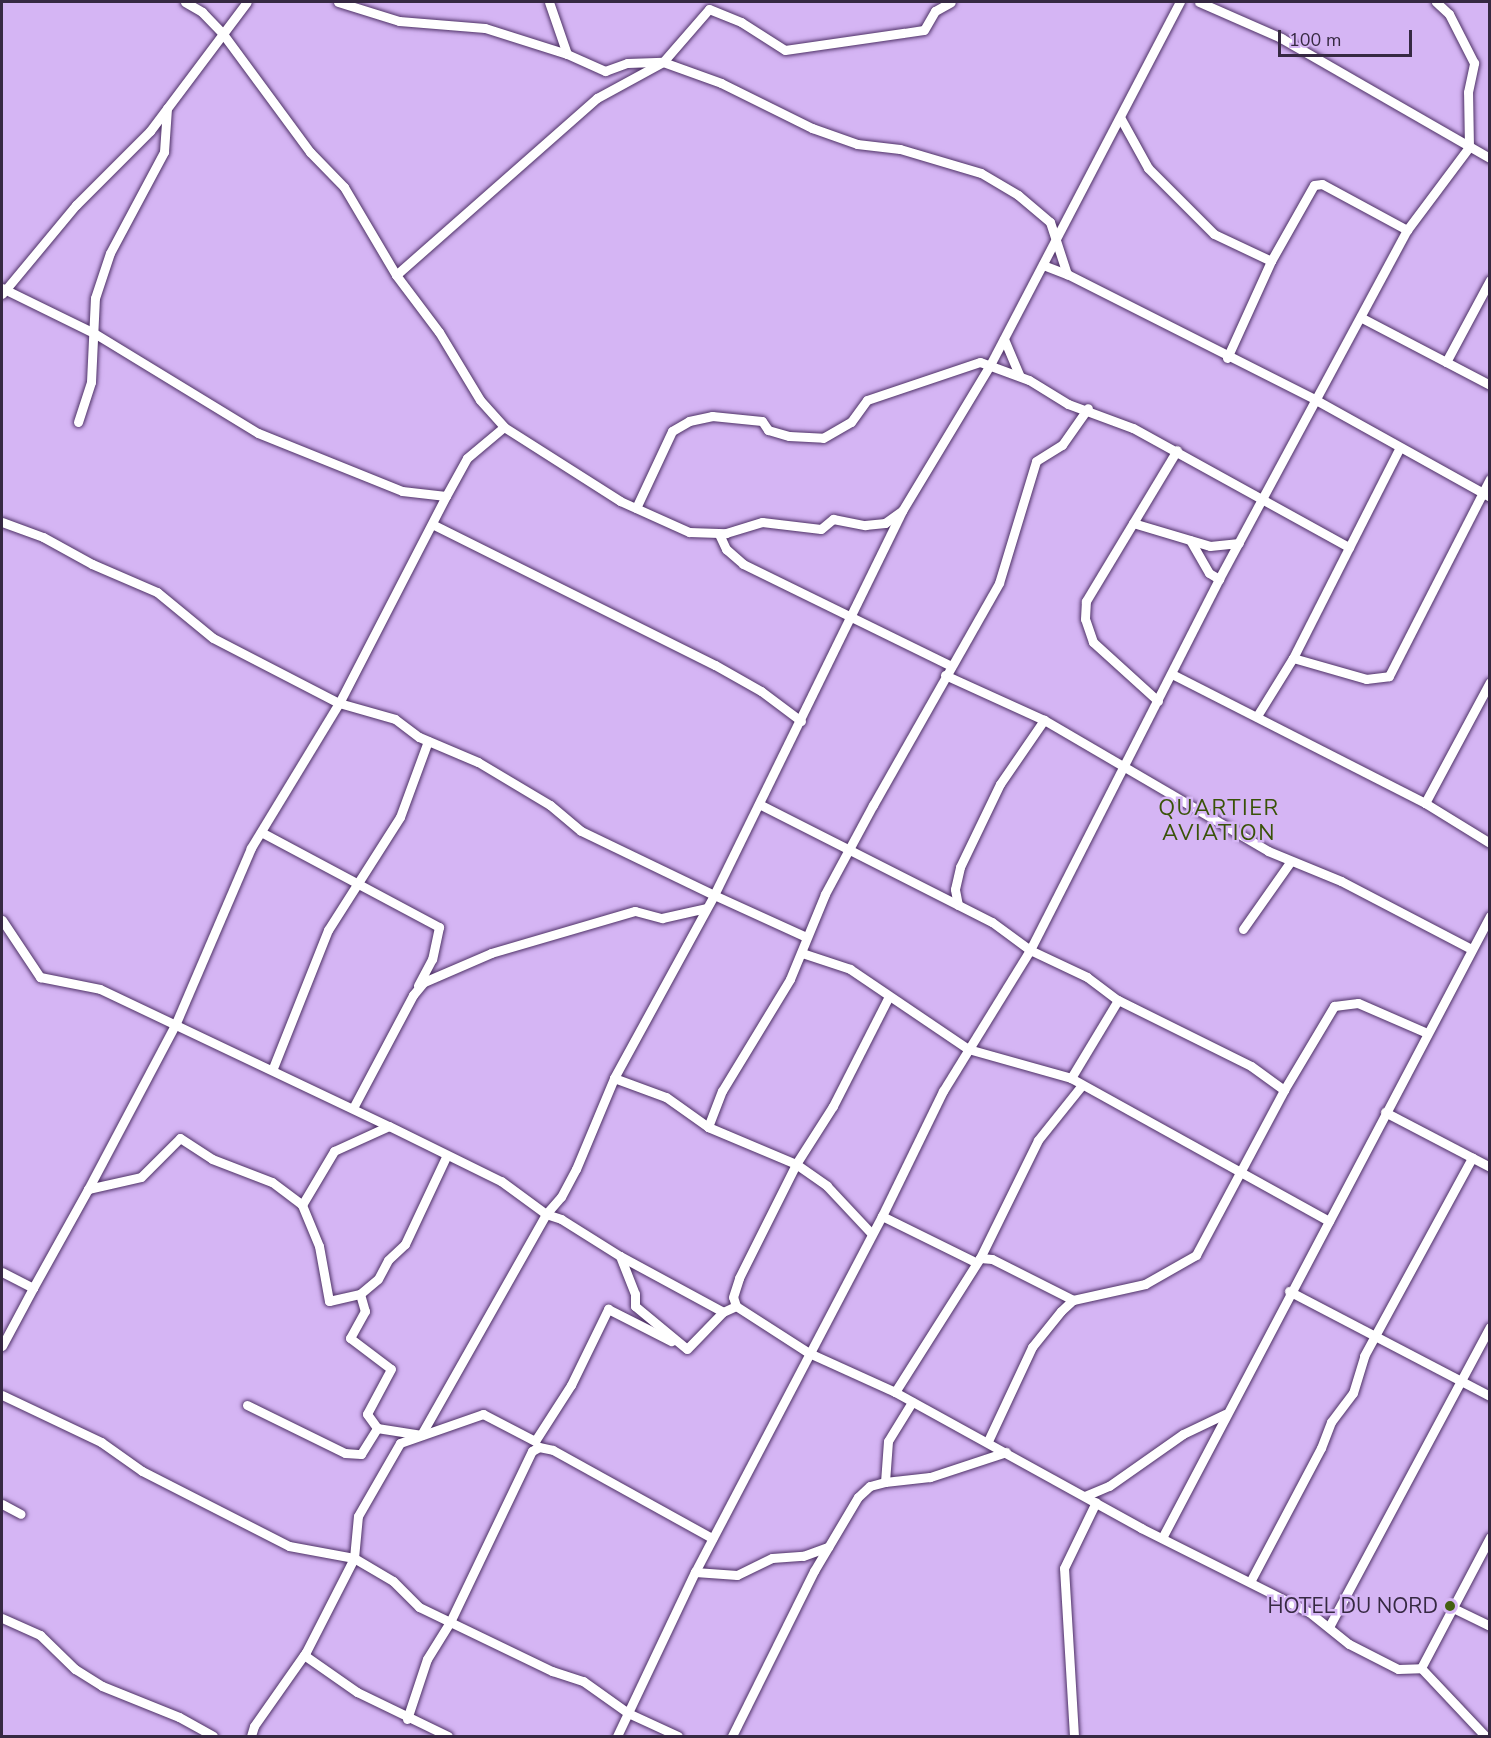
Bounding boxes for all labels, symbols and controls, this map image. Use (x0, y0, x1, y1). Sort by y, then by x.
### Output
scale bar (1281, 18, 1414, 56)
text: 100 m (1289, 28, 1341, 52)
district label: QUARTIER AVIATION (1158, 795, 1280, 846)
place label: HOTEL DU NORD (1268, 1593, 1438, 1619)
marker: HOTEL DU NORD (1443, 1599, 1457, 1613)

